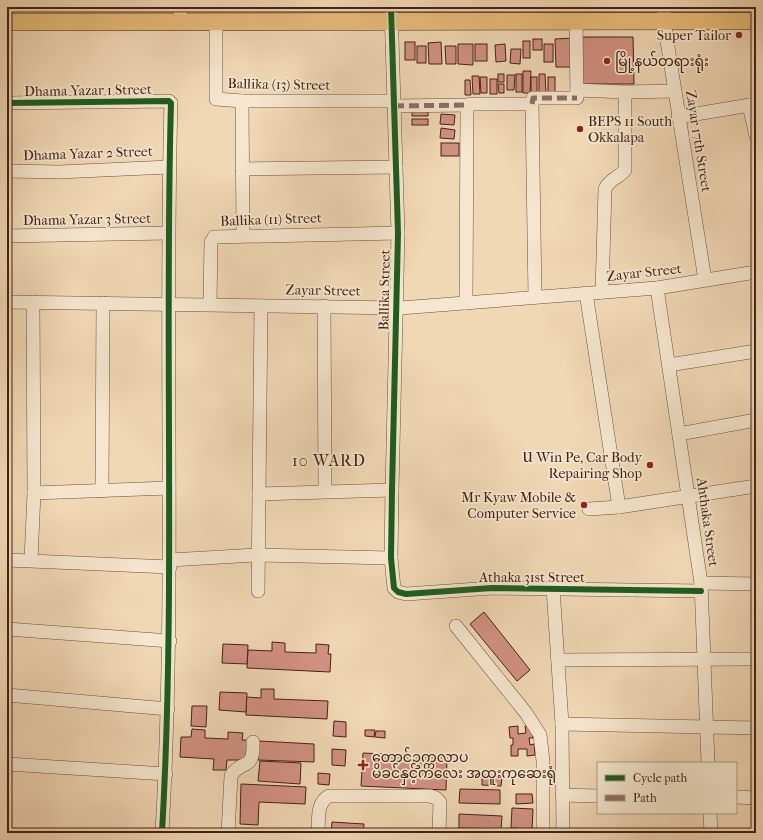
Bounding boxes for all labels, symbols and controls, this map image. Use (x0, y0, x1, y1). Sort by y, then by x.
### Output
place label: Super Tailor (657, 27, 731, 44)
marker: Super Tailor (734, 30, 744, 40)
place label: မြို့နယ်တရားရုံး (615, 51, 709, 73)
marker: မြို့နယ်တရားရုံး (602, 56, 612, 66)
street label: Ballika (13) Street (228, 75, 330, 94)
street label: Dhama Yazar 1 Street (24, 81, 152, 100)
street label: Zayar 17th Street (682, 89, 715, 193)
place label: BEPS 11 South Okkalapa (588, 113, 672, 146)
marker: BEPS 11 South Okkalapa (575, 124, 585, 134)
street label: Dhama Yazar 2 Street (23, 143, 153, 164)
street label: Ballika (11) Street (220, 209, 322, 230)
street label: Dhama Yazar 3 Street (23, 210, 151, 229)
street label: Ballika Street (375, 249, 394, 331)
street label: Zayar Street (606, 260, 682, 285)
street label: Zayar Street (285, 281, 361, 300)
place label: U Win Pe, Car Body Repairing Shop (522, 449, 643, 482)
district label: 10 WARD (292, 451, 366, 470)
marker: U Win Pe, Car Body Repairing Shop (645, 460, 655, 470)
street label: Ahthaka Street (693, 475, 722, 568)
place label: Mr Kyaw Mobile & Computer Service (461, 489, 576, 522)
marker: Mr Kyaw Mobile & Computer Service (579, 500, 589, 510)
street label: Athaka 31st Street (478, 569, 585, 586)
place label: တောင်ဥက္ကလာပ မိခင်နှင့်ကလေး အထူးကုဆေးရုံ (372, 747, 556, 785)
marker: တောင်ဥက္ကလာပ မိခင်နှင့်ကလေး အထူးကုဆေးရုံ (357, 759, 369, 771)
legend (597, 762, 737, 814)
text: Cycle path (633, 771, 688, 785)
text: Path (633, 791, 657, 805)

